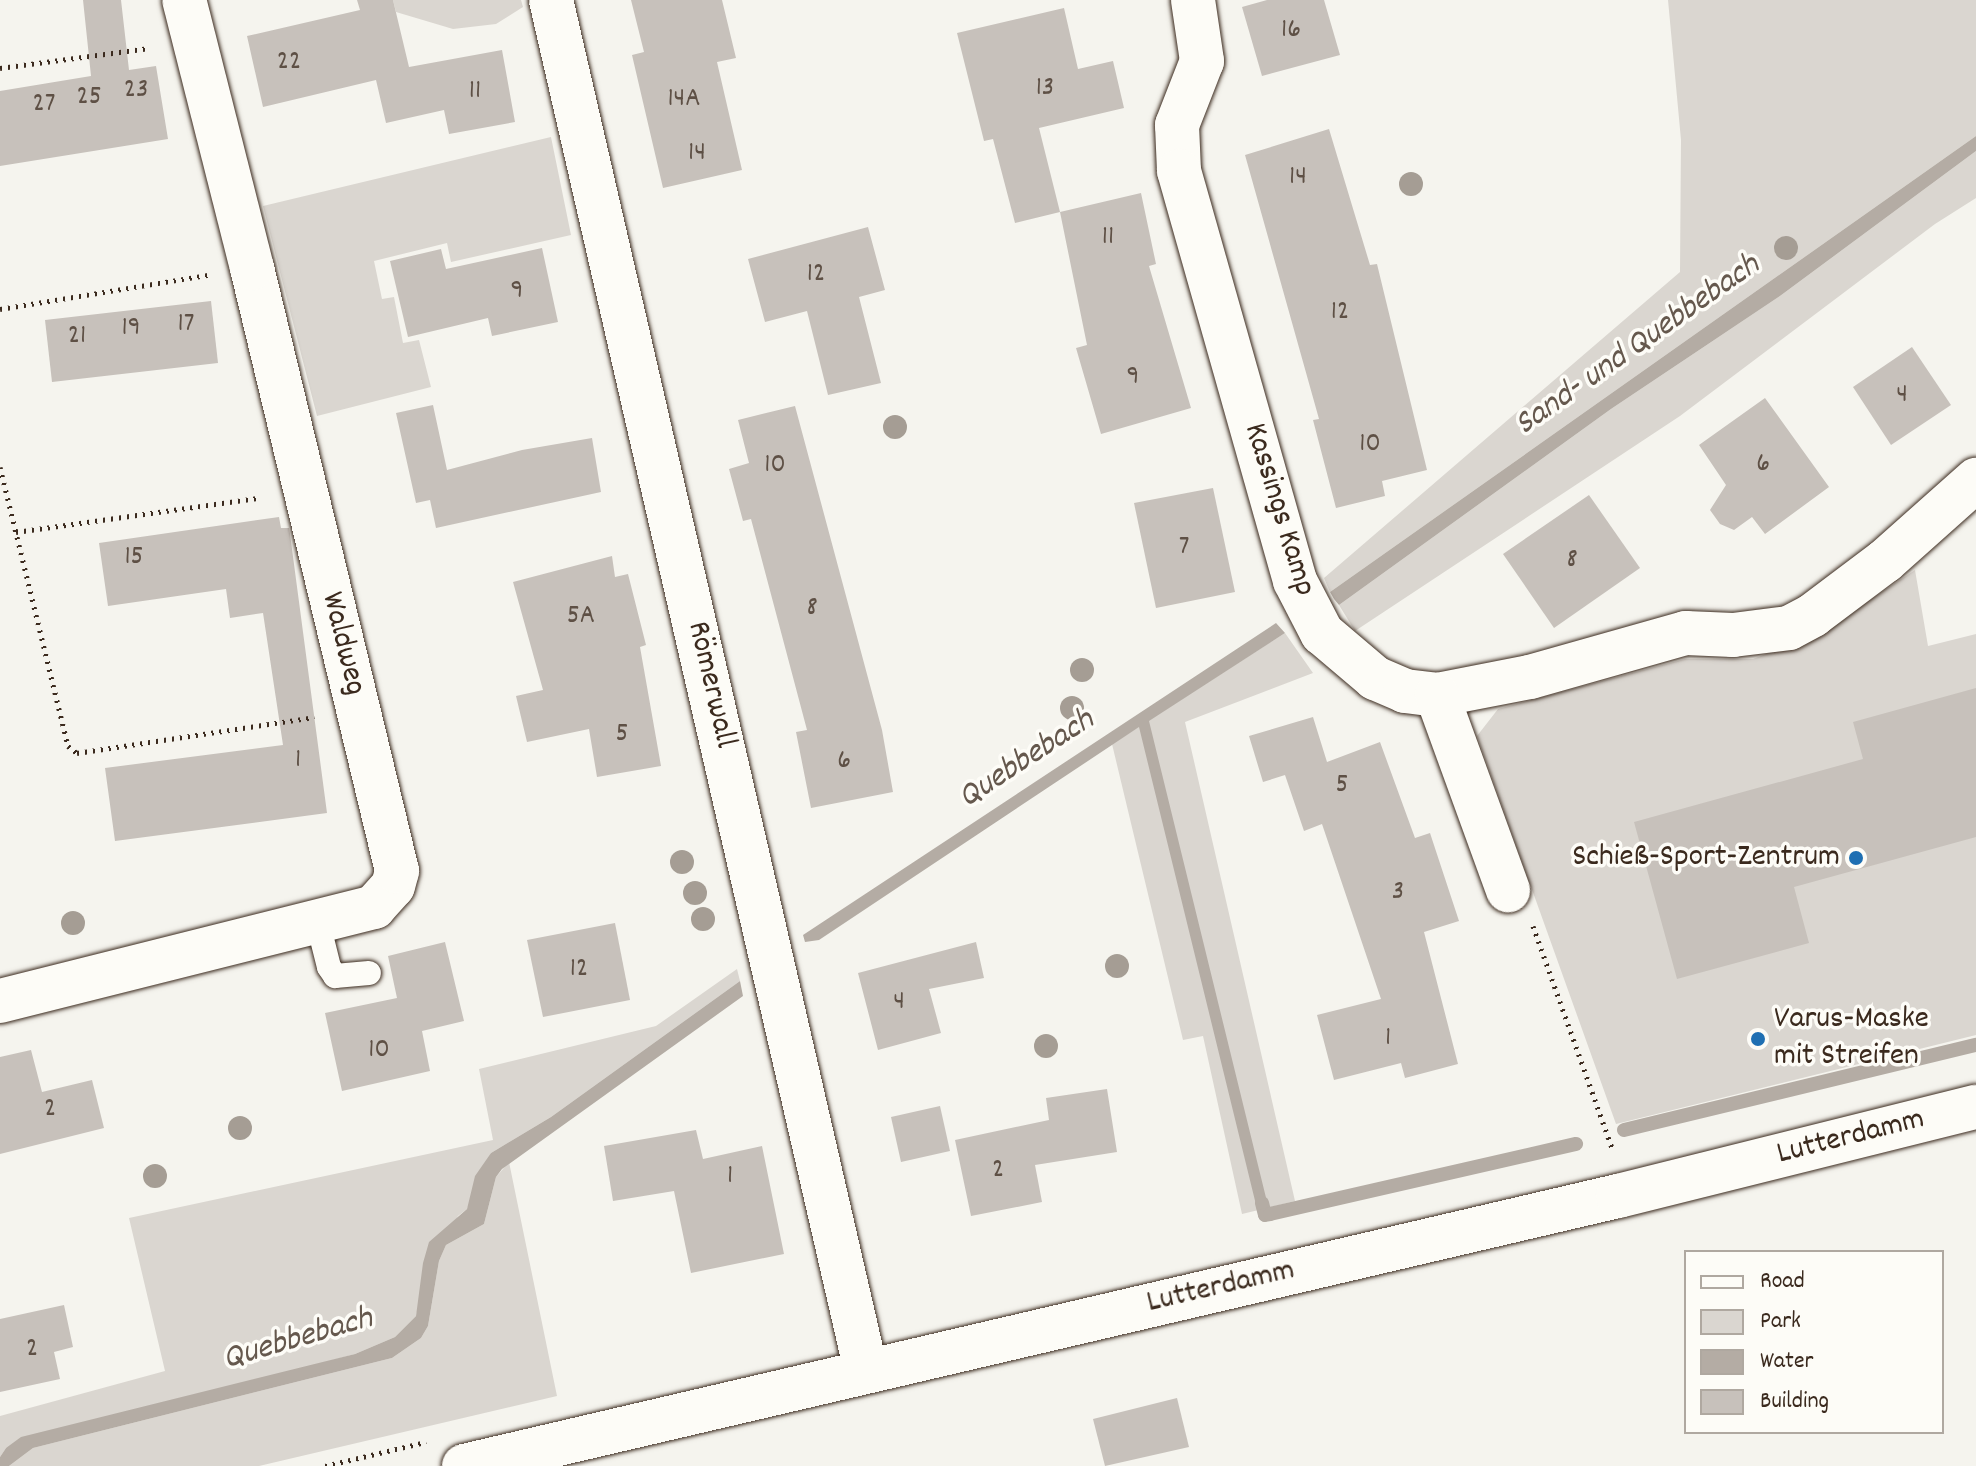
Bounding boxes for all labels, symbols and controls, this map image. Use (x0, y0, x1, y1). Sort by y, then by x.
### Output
house number: 16 (1281, 14, 1301, 48)
house number: 22 (277, 46, 301, 80)
house number: 13 (1036, 72, 1054, 106)
house number: 23 (124, 74, 148, 108)
house number: 11 (469, 75, 481, 109)
house number: 25 (76, 81, 102, 115)
house number: 14A (667, 83, 701, 117)
house number: 27 (33, 88, 55, 122)
house number: 14 (688, 137, 706, 171)
house number: 14 (1289, 161, 1307, 195)
house number: 11 (1102, 221, 1114, 255)
water label: Sand- und Quebbebach (1508, 246, 1768, 446)
house number: 12 (807, 258, 825, 292)
house number: 9 (511, 275, 523, 309)
house number: 12 (1331, 296, 1349, 330)
house number: 17 (178, 308, 194, 342)
house number: 19 (122, 312, 140, 346)
house number: 21 (68, 320, 86, 354)
house number: 9 (1127, 361, 1139, 395)
house number: 4 (1896, 379, 1908, 413)
street label: Kassings Kamp (1234, 419, 1322, 601)
house number: 10 (1359, 428, 1381, 462)
house number: 6 (1756, 448, 1770, 482)
house number: 10 (764, 449, 786, 483)
house number: 7 (1179, 531, 1189, 565)
house number: 15 (124, 541, 144, 575)
house number: 8 (1566, 544, 1578, 578)
street label: Waldweg (311, 589, 373, 699)
house number: 8 (806, 592, 818, 626)
house number: 5A (567, 600, 595, 634)
street label: Römerwall (677, 618, 743, 752)
water label: Quebbebach (951, 701, 1103, 819)
house number: 5 (616, 718, 628, 752)
house number: 1 (295, 744, 301, 778)
house number: 6 (837, 745, 851, 779)
house number: 5 (1336, 769, 1348, 803)
place label: Schieß-Sport-Zentrum (1572, 839, 1840, 877)
marker: Schieß-Sport-Zentrum (1847, 849, 1865, 867)
house number: 3 (1392, 876, 1404, 910)
house number: 12 (570, 953, 588, 987)
house number: 4 (893, 986, 905, 1020)
place label: Varus-Maske mit Streifen (1774, 1002, 1929, 1077)
house number: 1 (1385, 1022, 1391, 1056)
marker: Varus-Maske mit Streifen (1749, 1030, 1767, 1048)
house number: 10 (368, 1034, 390, 1068)
house number: 2 (44, 1093, 56, 1127)
street label: Lutterdamm (1773, 1101, 1929, 1175)
house number: 2 (992, 1154, 1004, 1188)
house number: 1 (727, 1160, 733, 1194)
legend (1684, 1250, 1944, 1434)
street label: Lutterdamm (1143, 1252, 1299, 1324)
text: Road (1760, 1265, 1805, 1299)
water label: Quebbebach (218, 1299, 378, 1381)
text: Park (1760, 1305, 1801, 1339)
house number: 2 (26, 1333, 38, 1367)
text: Water (1760, 1345, 1813, 1379)
text: Building (1760, 1385, 1829, 1419)

